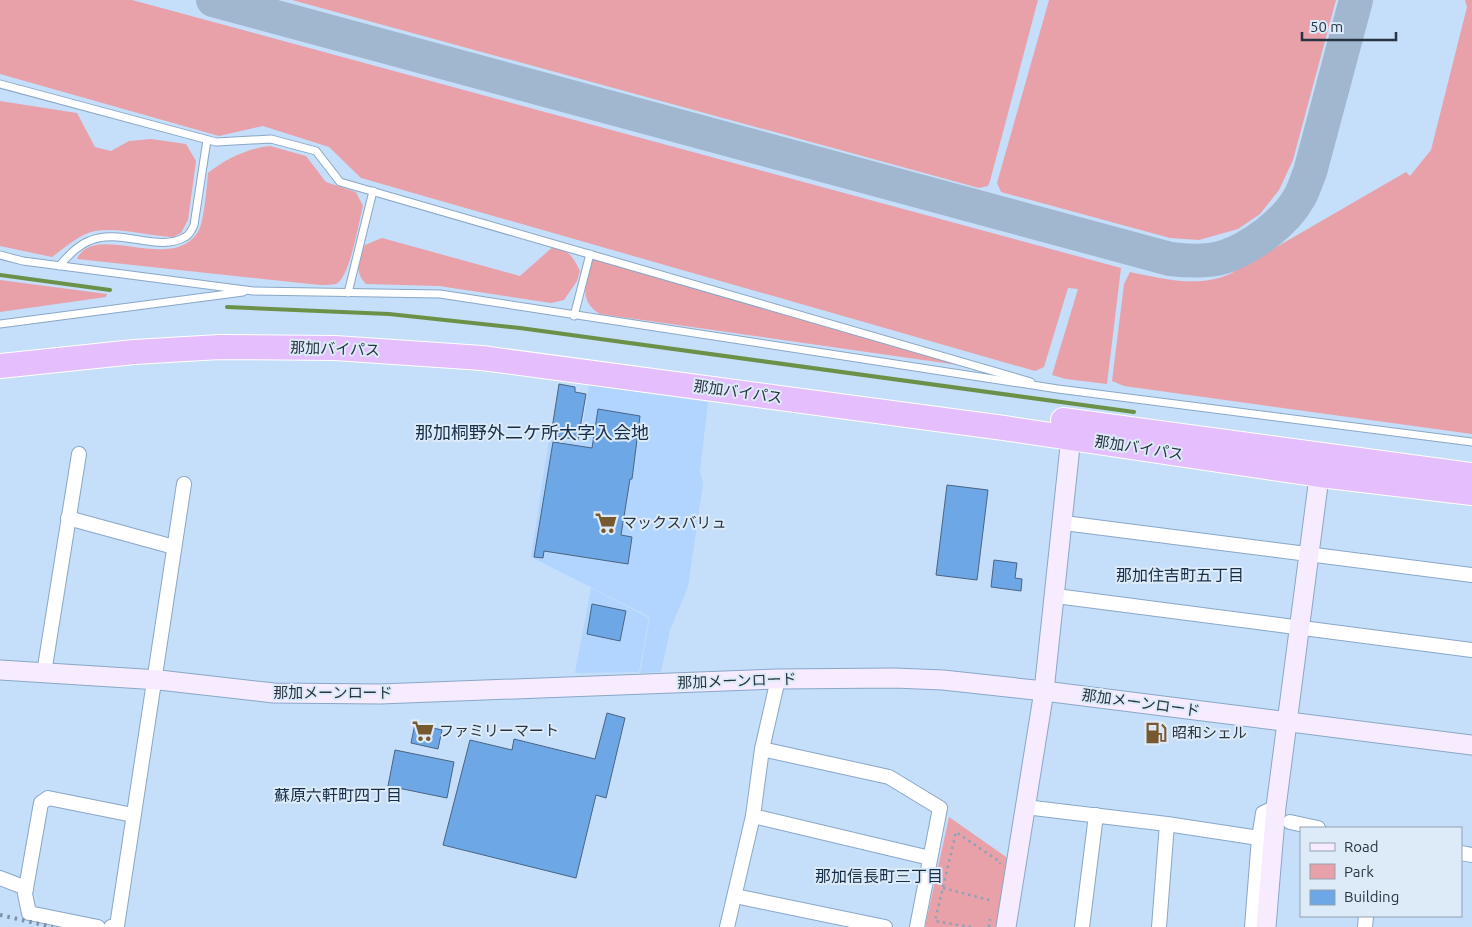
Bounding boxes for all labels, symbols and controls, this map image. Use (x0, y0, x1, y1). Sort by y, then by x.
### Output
scale bar (1302, 10, 1396, 42)
text: 50 m (1310, 18, 1343, 35)
street label: 那加バイパス (290, 338, 380, 359)
street label: 那加バイパス (692, 377, 784, 406)
district label: 那加桐野外二ケ所大字入会地 (415, 422, 649, 442)
street label: 那加バイパス (1093, 432, 1185, 463)
supermarket icon: マックスバリュ (593, 510, 619, 536)
place label: マックスバリュ (622, 514, 727, 531)
district label: 那加住吉町五丁目 (1116, 566, 1244, 584)
street label: 那加メーンロード (677, 670, 797, 691)
street label: 那加メーンロード (273, 684, 393, 701)
street label: 那加メーンロード (1081, 686, 1201, 719)
supermarket icon: ファミリーマート (410, 718, 436, 744)
fuel station icon: 昭和シェル (1143, 720, 1169, 746)
place label: ファミリーマート (439, 722, 559, 739)
place label: 昭和シェル (1172, 724, 1247, 741)
district label: 蘇原六軒町四丁目 (274, 786, 402, 804)
legend (1300, 827, 1462, 917)
text: Road (1344, 838, 1379, 855)
text: Park (1344, 863, 1374, 880)
district label: 那加信長町三丁目 (815, 867, 943, 885)
text: Building (1344, 888, 1399, 905)

